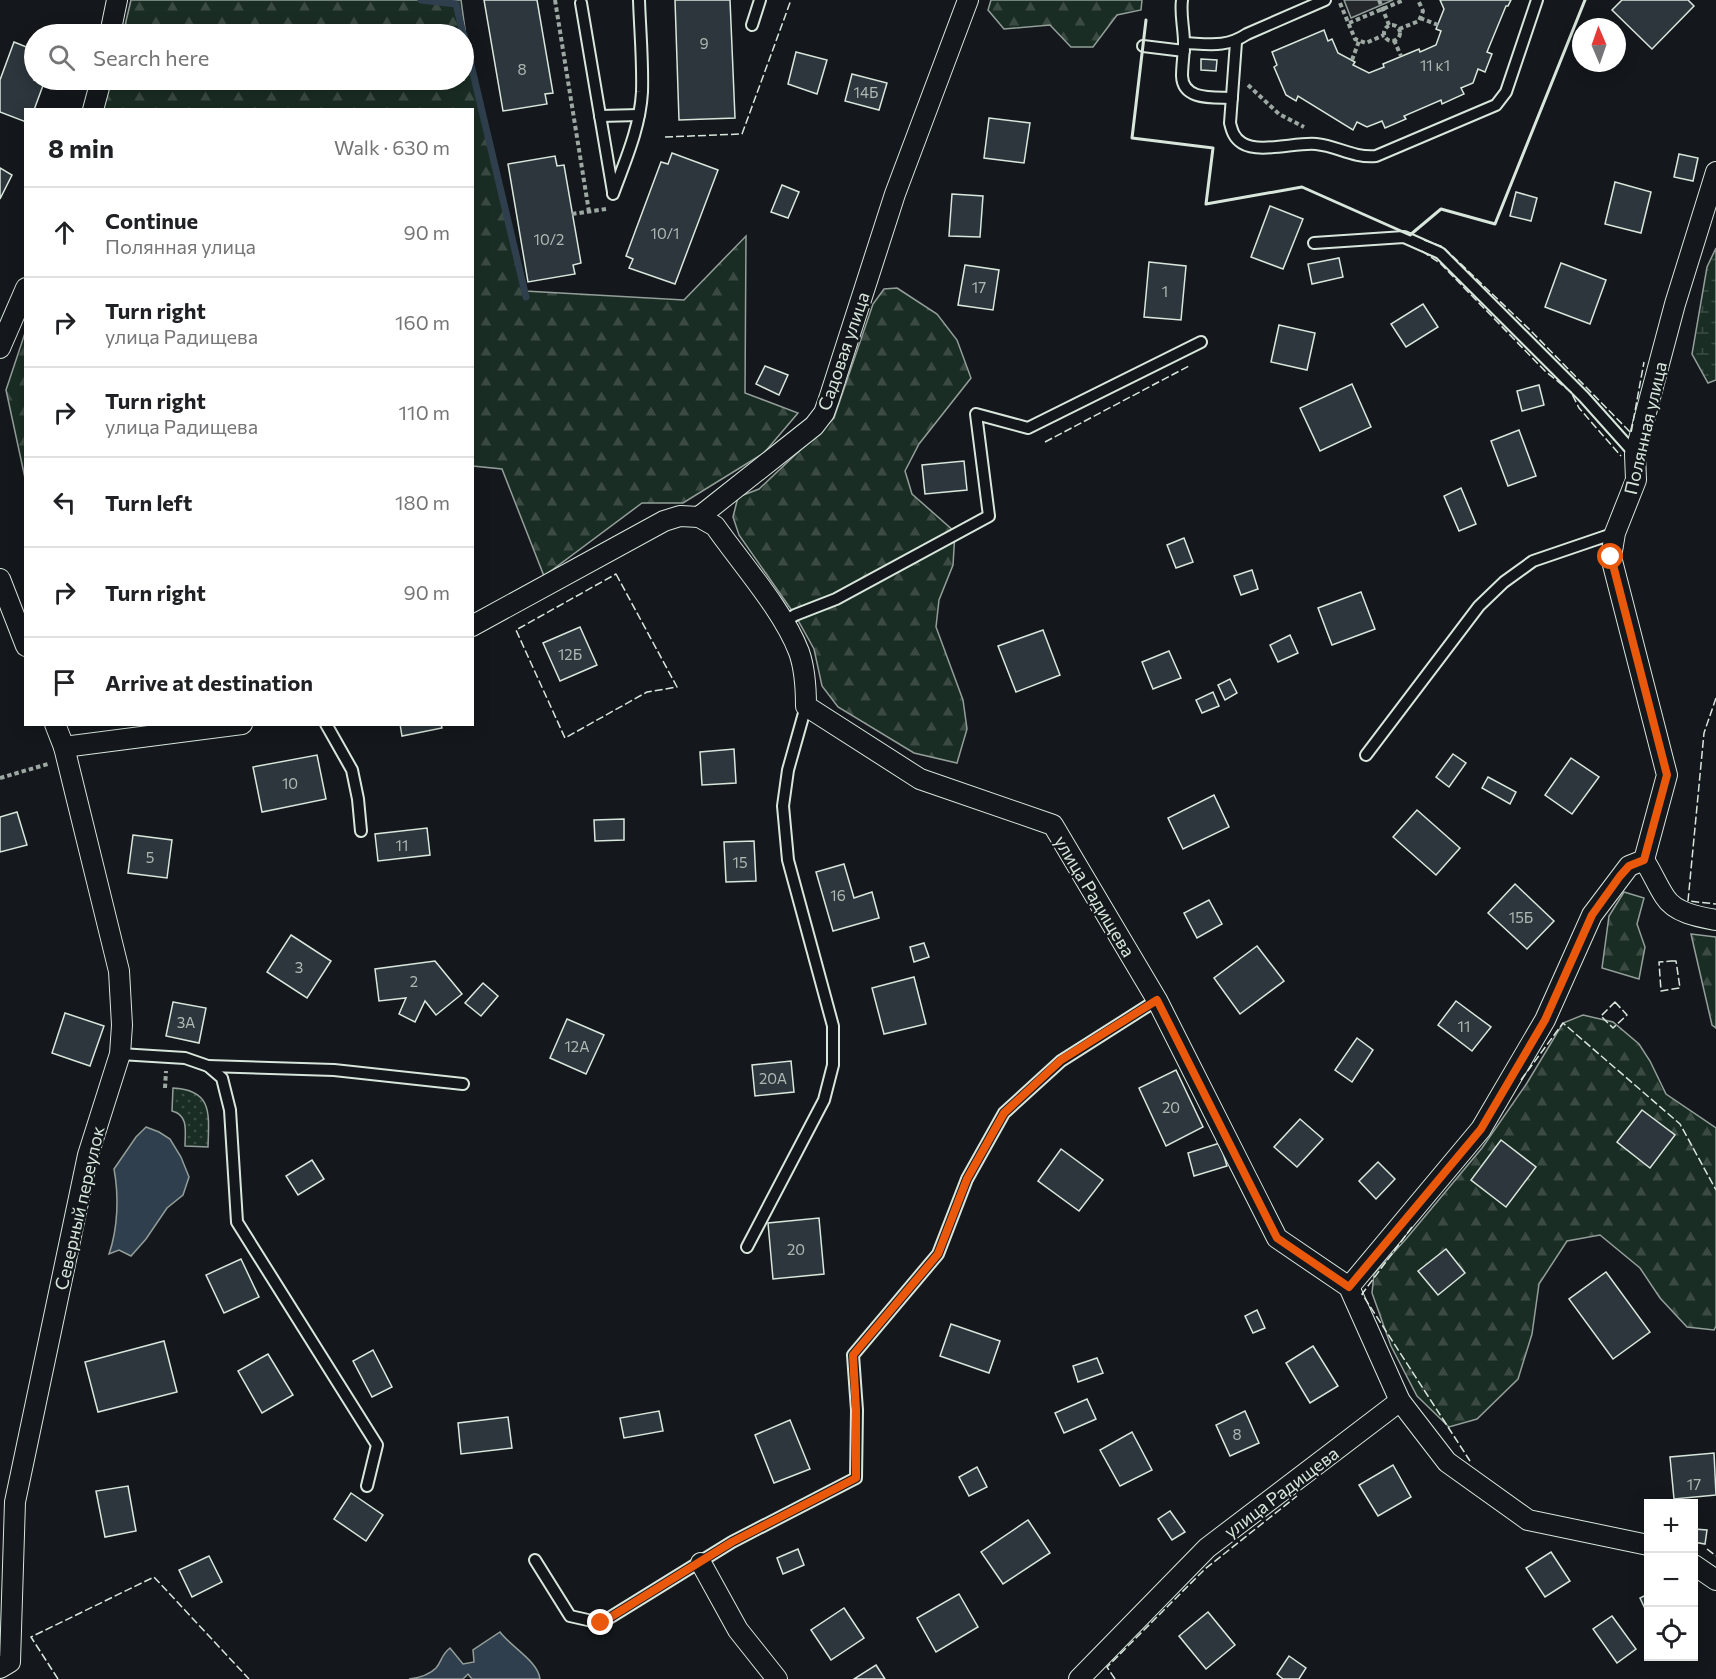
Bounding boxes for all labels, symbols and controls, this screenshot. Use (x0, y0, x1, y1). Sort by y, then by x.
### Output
north arrow (1572, 18, 1626, 72)
search box (24, 24, 474, 90)
house number: 9 (699, 34, 709, 52)
icon: search (45, 41, 78, 74)
text: Search here (93, 44, 209, 71)
house number: 11 к1 (1420, 56, 1450, 74)
house number: 8 (517, 60, 527, 78)
house number: 14Б (854, 83, 878, 101)
text: 8 min (48, 132, 114, 163)
text: Walk · 630 m (334, 135, 450, 159)
text: Continue (105, 207, 198, 234)
icon: ahead (48, 216, 81, 249)
text: 90 m (404, 220, 450, 244)
house number: 10/1 (651, 224, 680, 242)
house number: 10/2 (534, 230, 564, 248)
text: Полянная улица (105, 234, 256, 258)
house number: 17 (972, 278, 986, 296)
house number: 1 (1162, 282, 1168, 300)
street label: Садовая улица (812, 289, 874, 413)
text: Turn right (105, 297, 206, 324)
icon: right (48, 306, 81, 339)
text: 160 m (395, 310, 450, 334)
text: улица Радищева (105, 324, 258, 348)
street label: Полянная улица (1619, 359, 1671, 497)
text: Turn right (105, 387, 206, 414)
icon: right (48, 396, 81, 429)
text: 110 m (399, 400, 450, 424)
text: улица Радищева (105, 414, 258, 438)
icon: left (48, 486, 81, 519)
text: Turn left (105, 489, 192, 516)
text: 180 m (395, 490, 450, 514)
route start (1597, 543, 1623, 569)
icon: right (48, 576, 81, 609)
text: Turn right (105, 579, 206, 606)
text: 90 m (404, 580, 450, 604)
house number: 12Б (558, 645, 582, 663)
icon: arrive (48, 666, 81, 699)
text: Arrive at destination (105, 669, 313, 696)
house number: 10 (282, 774, 298, 792)
street label: улица Радищева (1050, 831, 1140, 961)
house number: 11 (396, 836, 408, 854)
house number: 5 (146, 848, 154, 866)
house number: 15 (732, 853, 748, 871)
house number: 16 (830, 886, 846, 904)
house number: 15Б (1509, 908, 1533, 926)
house number: 3 (295, 958, 303, 976)
house number: 2 (410, 972, 418, 990)
house number: 3А (177, 1013, 195, 1031)
house number: 11 (1458, 1017, 1470, 1035)
house number: 12А (564, 1037, 590, 1055)
house number: 20А (759, 1069, 787, 1087)
house number: 20 (1162, 1098, 1180, 1116)
street label: Северный переулок (49, 1124, 109, 1292)
house number: 20 (787, 1240, 805, 1258)
house number: 8 (1232, 1425, 1242, 1443)
street label: улица Радищева (1219, 1442, 1343, 1542)
house number: 17 (1687, 1475, 1701, 1493)
map controls (1644, 1499, 1698, 1661)
button: + (1644, 1499, 1698, 1553)
button: − (1644, 1553, 1698, 1607)
button: locate (1644, 1607, 1698, 1661)
route end (587, 1609, 613, 1635)

